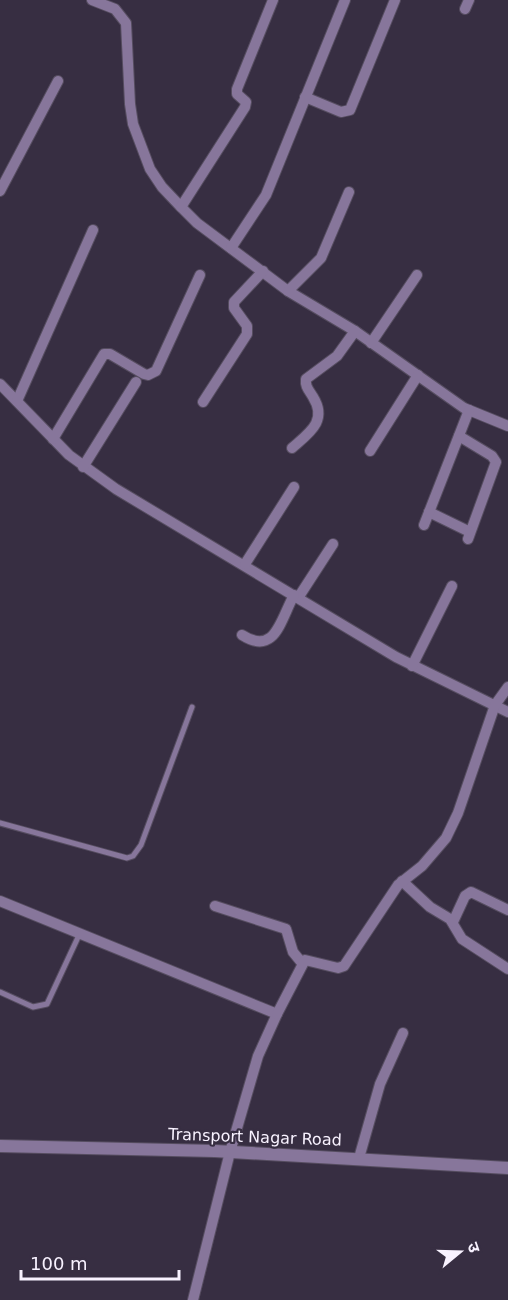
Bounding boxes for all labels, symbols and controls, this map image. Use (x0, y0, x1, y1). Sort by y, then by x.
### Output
street label: Transport Nagar Road (167, 1124, 342, 1150)
north arrow (430, 1222, 490, 1282)
text: उ (463, 1240, 484, 1255)
scale bar (21, 1243, 178, 1281)
text: 100 m (30, 1253, 88, 1274)

